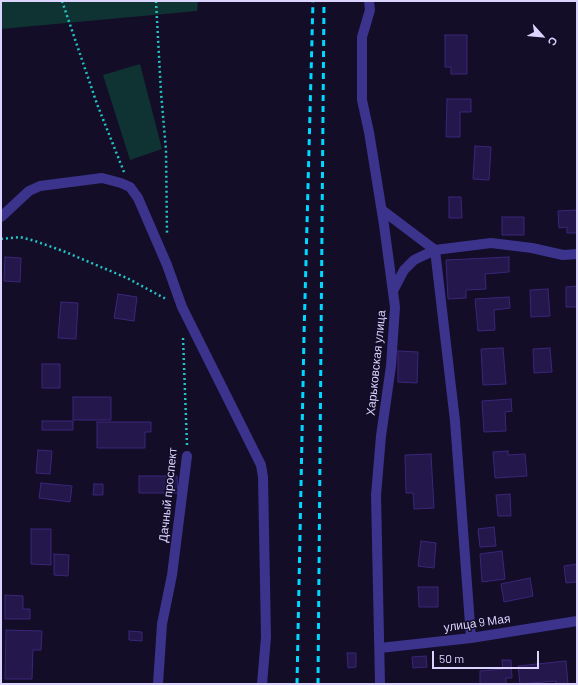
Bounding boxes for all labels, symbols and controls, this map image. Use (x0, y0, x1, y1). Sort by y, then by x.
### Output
north arrow (522, 16, 562, 56)
text: С (546, 35, 561, 48)
street label: Харьковская улица (363, 310, 389, 416)
street label: Дачный проспект (156, 447, 180, 543)
street label: улица 9 Мая (443, 611, 511, 635)
scale bar (434, 643, 541, 669)
text: 50 m (439, 651, 464, 665)

